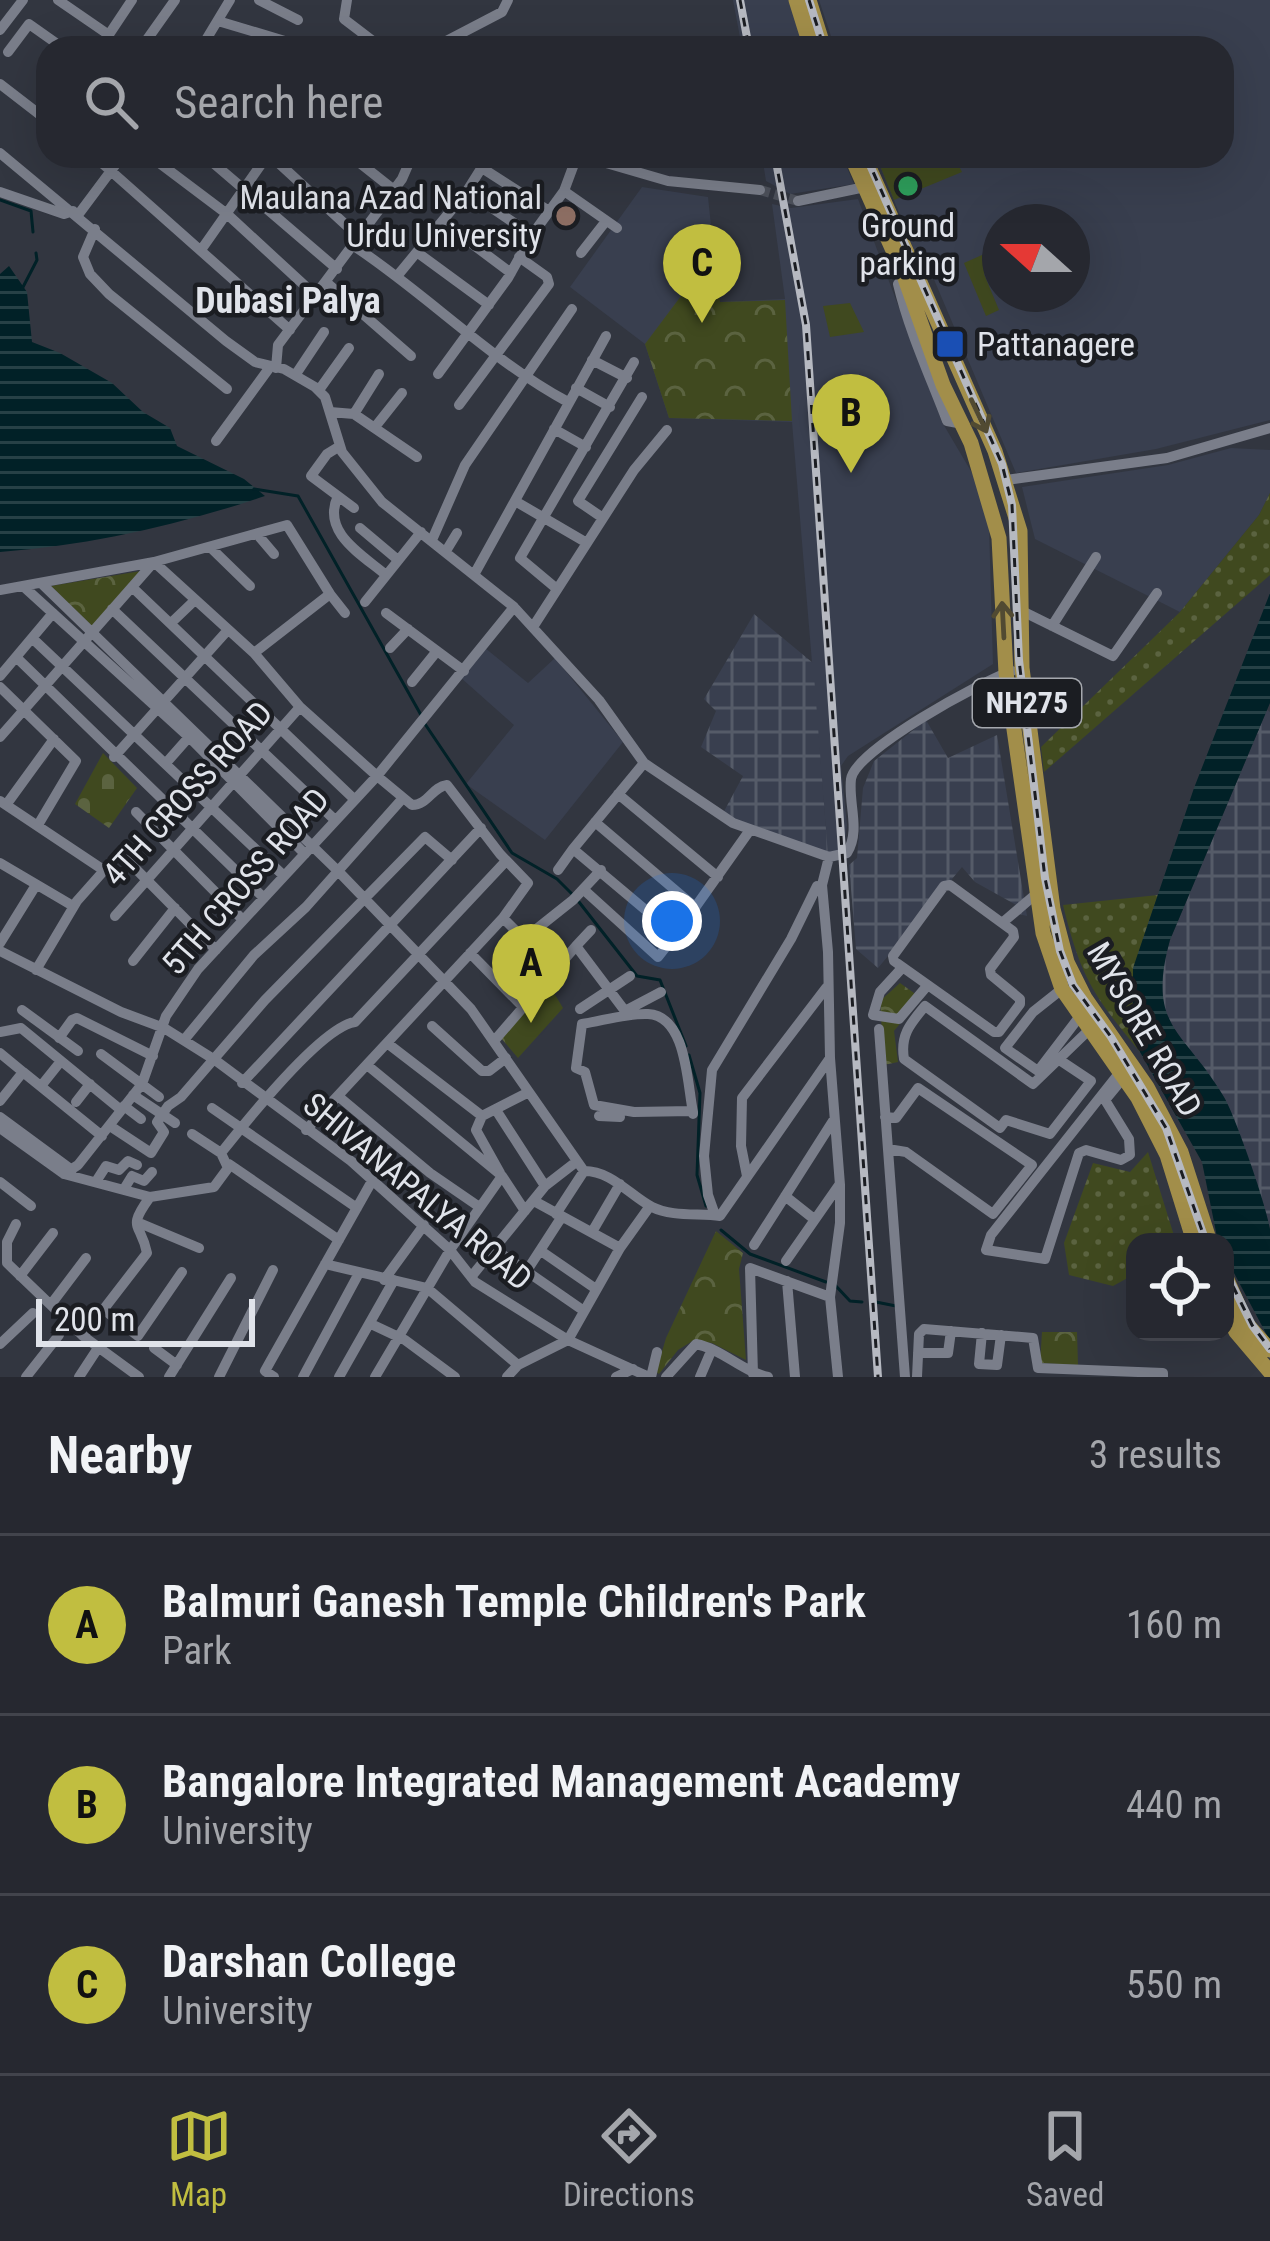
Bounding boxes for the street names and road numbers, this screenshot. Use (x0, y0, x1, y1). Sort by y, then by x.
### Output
road number: NH275 (973, 679, 1081, 727)
street label: 4TH CROSS ROAD (95, 693, 280, 893)
street label: 5TH CROSS ROAD (154, 780, 337, 983)
street label: MYSORE ROAD (1079, 935, 1210, 1123)
street label: SHIVANAPALYA ROAD (296, 1084, 540, 1298)

